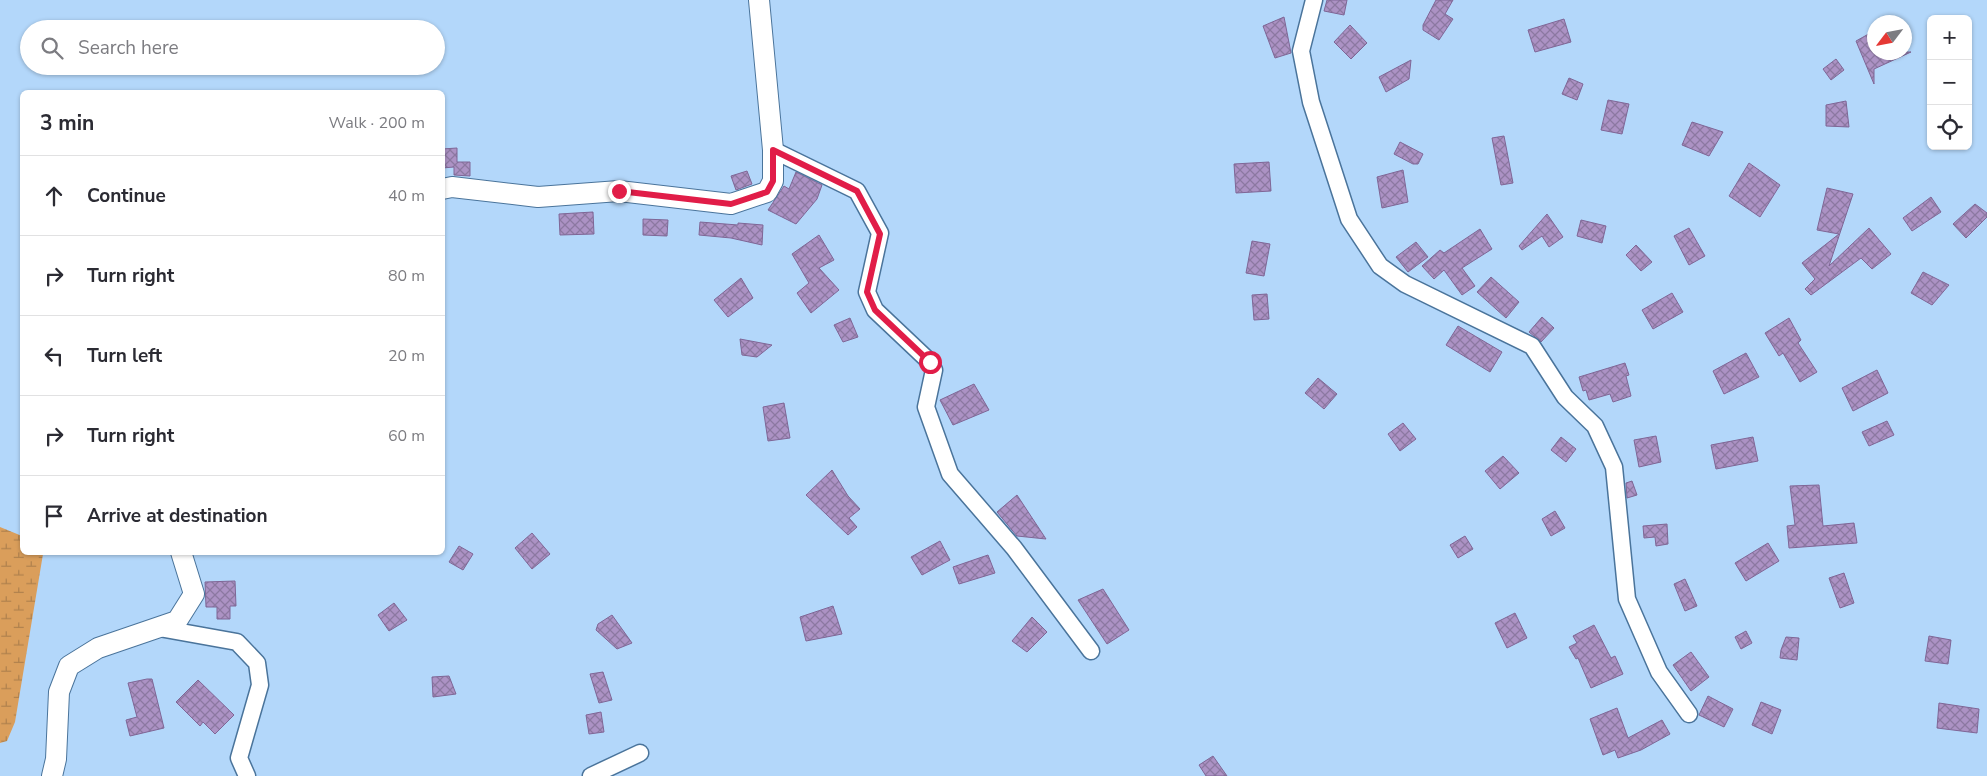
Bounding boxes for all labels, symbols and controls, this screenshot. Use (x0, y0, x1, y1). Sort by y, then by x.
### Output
north arrow (1867, 15, 1912, 60)
map controls (1927, 15, 1972, 150)
button: + (1927, 15, 1972, 60)
search box (20, 20, 445, 75)
icon: search (38, 34, 66, 62)
text: Search here (78, 35, 179, 61)
button: − (1927, 60, 1972, 105)
button: locate (1927, 105, 1972, 150)
text: 3 min (40, 109, 94, 137)
text: Walk · 200 m (329, 112, 425, 134)
route end (608, 180, 631, 203)
icon: ahead (40, 182, 68, 210)
text: Continue (87, 183, 166, 209)
text: 40 m (388, 185, 425, 207)
icon: right (40, 262, 68, 290)
text: Turn right (87, 263, 174, 289)
text: 80 m (388, 265, 425, 287)
icon: left (40, 342, 68, 370)
text: Turn left (87, 343, 162, 369)
text: 20 m (388, 345, 425, 367)
route start (919, 351, 942, 374)
icon: right (40, 422, 68, 450)
text: Turn right (87, 423, 174, 449)
text: 60 m (388, 425, 425, 447)
icon: arrive (40, 502, 68, 530)
text: Arrive at destination (87, 503, 268, 529)

